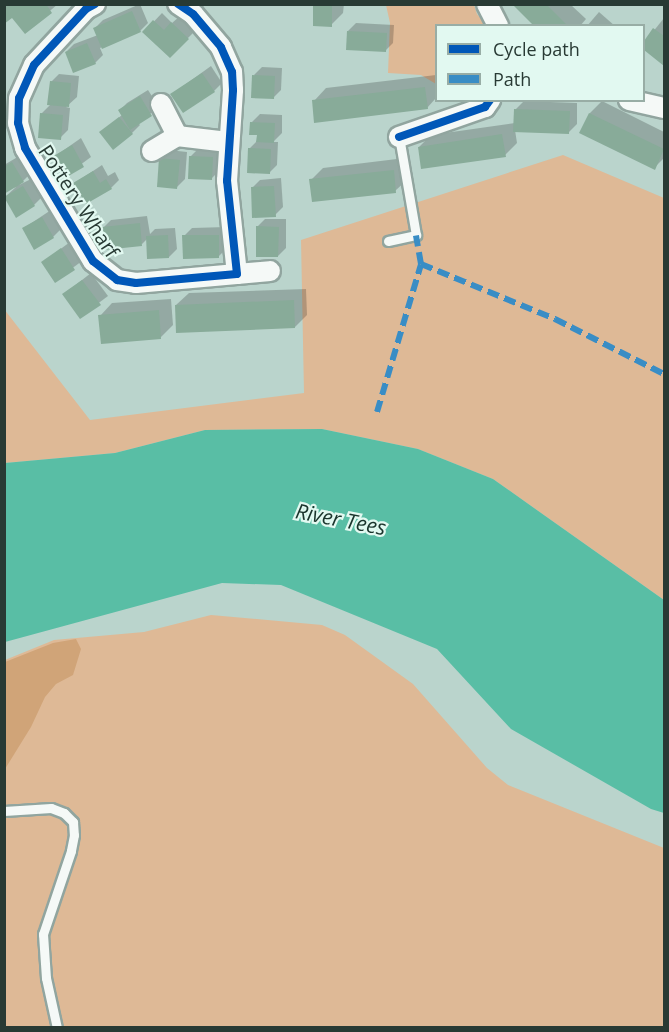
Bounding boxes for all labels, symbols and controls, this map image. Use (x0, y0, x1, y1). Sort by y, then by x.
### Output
legend (435, 24, 645, 102)
text: Cycle path (493, 37, 580, 61)
text: Path (493, 67, 531, 91)
street label: Pottery Wharf (34, 140, 124, 262)
water label: River Tees (294, 498, 388, 540)

